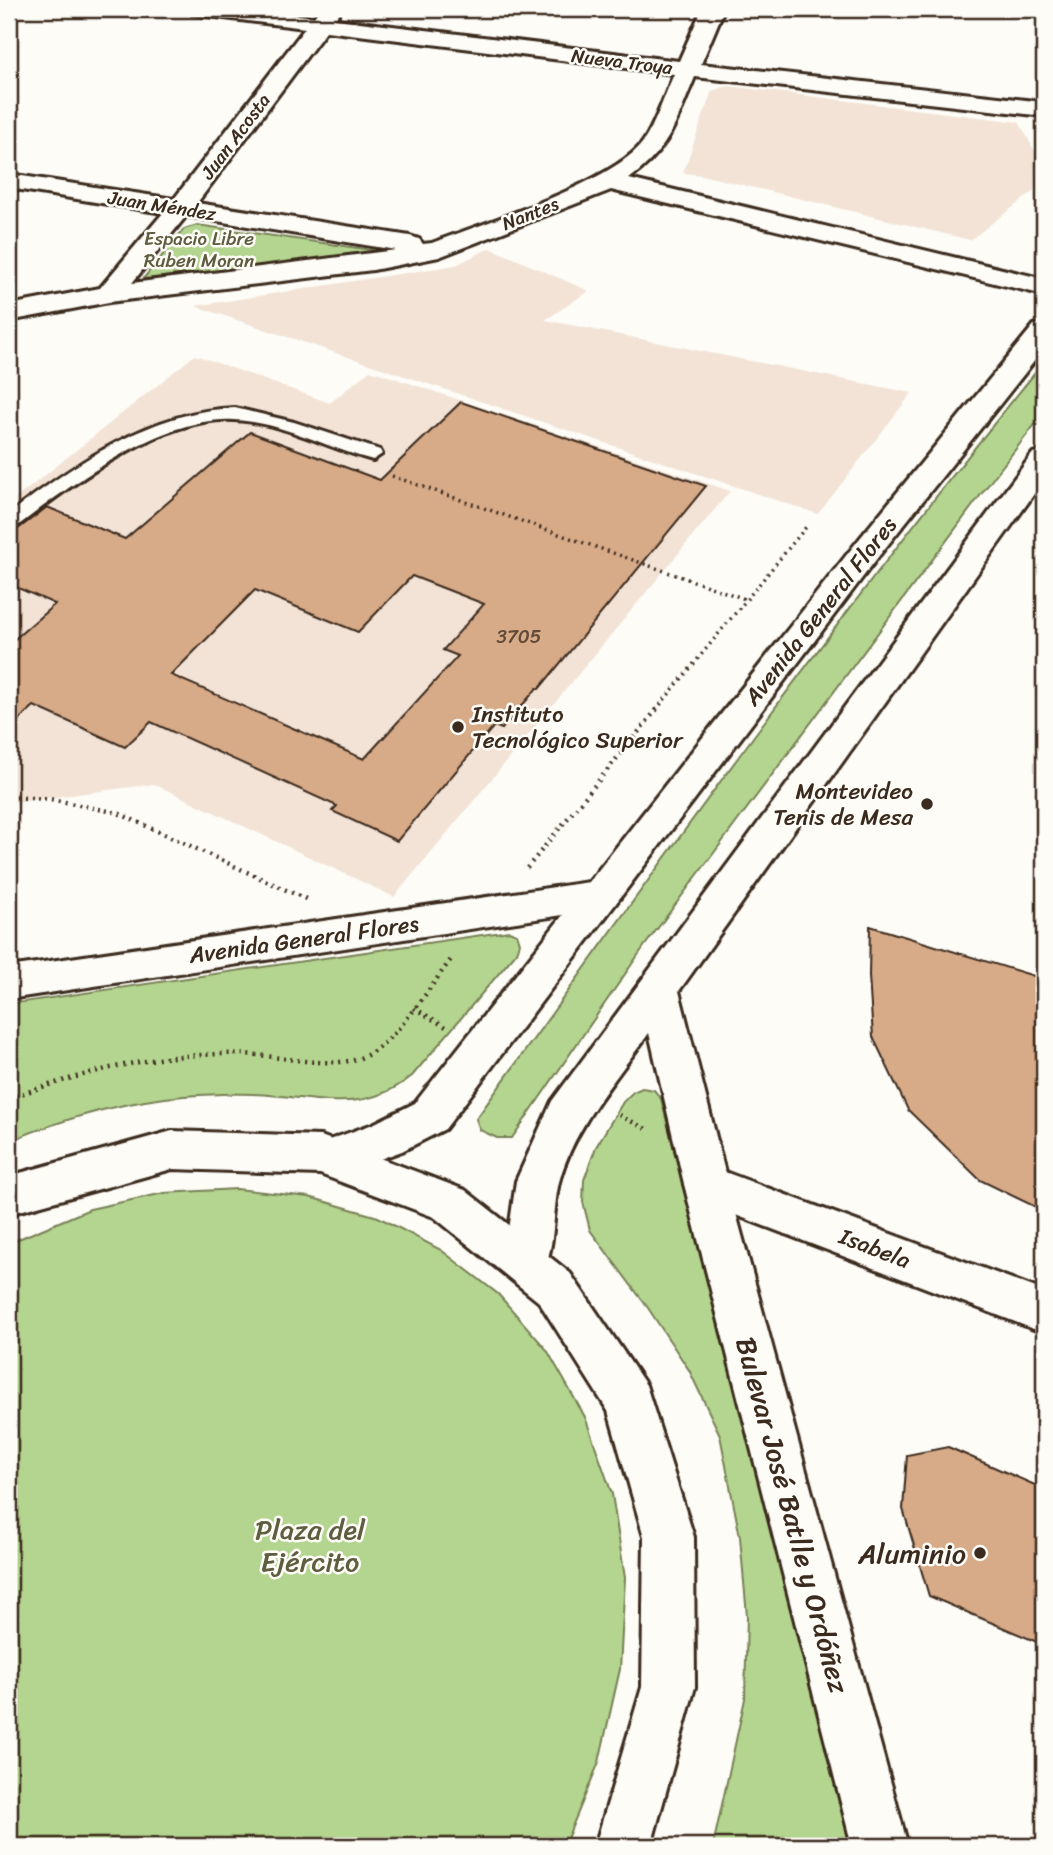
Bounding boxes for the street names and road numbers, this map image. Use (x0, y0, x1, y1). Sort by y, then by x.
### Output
street label: Nueva Troya (570, 39, 675, 84)
street label: Juan Acosta (191, 86, 279, 187)
street label: Juan Méndez (105, 181, 219, 230)
street label: Nantes (497, 187, 564, 240)
street label: Avenida General Flores (732, 507, 908, 716)
street label: Avenida General Flores (186, 903, 422, 976)
street label: Isabela (832, 1216, 917, 1281)
street label: Bulevar José Batlle y Ordóñez (721, 1332, 864, 1699)

